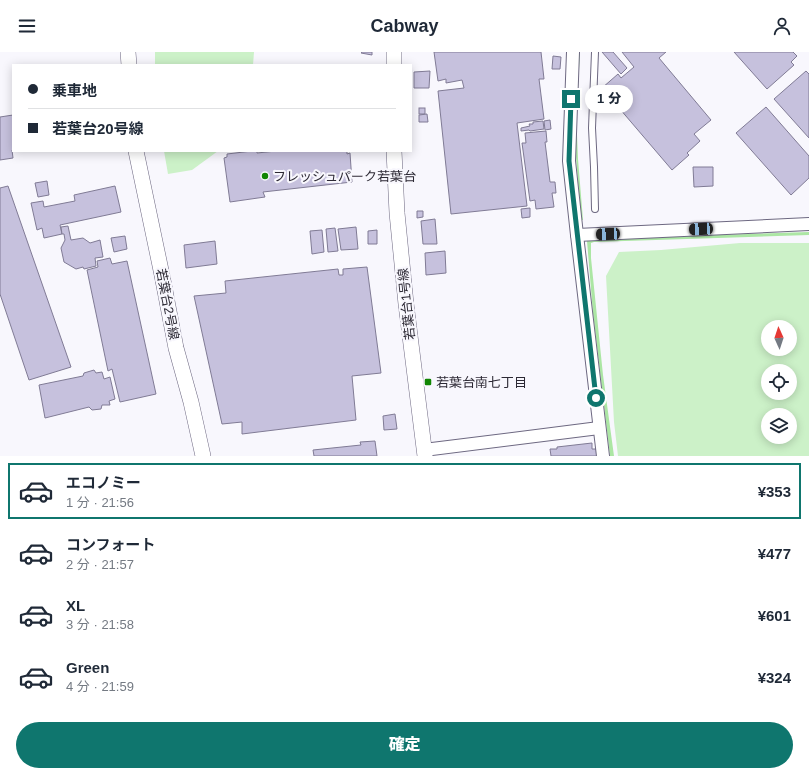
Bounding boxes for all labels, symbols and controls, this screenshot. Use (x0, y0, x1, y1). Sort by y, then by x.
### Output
icon: menu (16, 15, 38, 37)
icon: person (771, 15, 793, 37)
text: Cabway (370, 16, 439, 36)
text: 乗車地 (52, 82, 97, 99)
callout: 1 分 (585, 85, 633, 113)
route end (562, 90, 580, 108)
text: 1 分 (597, 91, 621, 106)
text: 若葉台20号線 (52, 120, 144, 137)
place label: フレッシュパーク若葉台 (273, 169, 416, 184)
marker: フレッシュパーク若葉台 (260, 171, 270, 181)
car (689, 222, 713, 236)
car (596, 227, 620, 241)
street label: 若葉台2号線 (153, 267, 182, 341)
street label: 若葉台1号線 (395, 267, 418, 341)
north arrow (761, 320, 797, 356)
map controls (761, 320, 797, 444)
button: locate (761, 364, 797, 400)
place label: 若葉台南七丁目 (436, 375, 527, 390)
marker: 若葉台南七丁目 (423, 377, 433, 387)
route start (587, 389, 605, 407)
button: layers (761, 408, 797, 444)
icon: car (18, 473, 54, 509)
text: エコノミー (66, 474, 141, 491)
text: ¥353 (758, 483, 791, 500)
text: 1 分 · 21:56 (66, 495, 134, 510)
icon: car (18, 535, 54, 571)
text: コンフォート (66, 536, 156, 553)
text: ¥477 (758, 545, 791, 562)
text: 2 分 · 21:57 (66, 557, 134, 572)
icon: car (18, 597, 54, 633)
text: XL (66, 597, 85, 614)
text: ¥601 (758, 607, 791, 624)
text: 3 分 · 21:58 (66, 617, 134, 632)
icon: car (18, 659, 54, 695)
text: Green (66, 659, 109, 676)
text: ¥324 (758, 669, 791, 686)
text: 4 分 · 21:59 (66, 679, 134, 694)
button: 確定 (16, 722, 793, 768)

